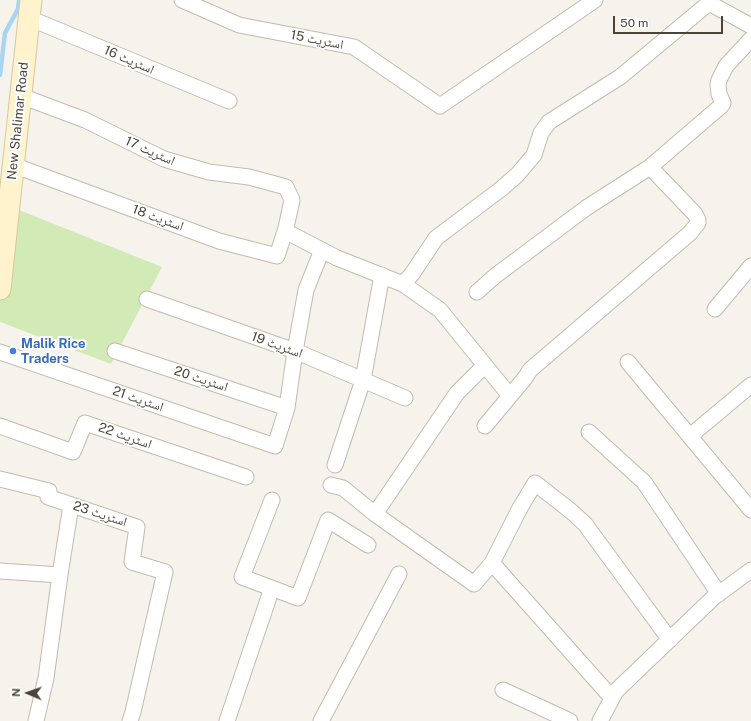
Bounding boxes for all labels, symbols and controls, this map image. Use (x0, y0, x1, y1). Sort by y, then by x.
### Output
scale bar (615, 8, 725, 34)
text: 50 m (620, 16, 648, 30)
street label: اسٹریٹ 15 (289, 27, 345, 53)
street label: اسٹریٹ 16 (101, 42, 157, 78)
street label: New Shalimar Road (4, 61, 32, 181)
street label: اسٹریٹ 17 (123, 133, 177, 169)
street label: اسٹریٹ 18 (130, 202, 186, 234)
street label: اسٹریٹ 19 (249, 329, 305, 361)
place label: Malik Rice Traders (21, 336, 86, 367)
marker: Malik Rice Traders (8, 346, 18, 356)
street label: اسٹریٹ 20 (172, 363, 230, 395)
street label: اسٹریٹ 21 (110, 383, 166, 415)
street label: اسٹریٹ 22 (96, 420, 154, 452)
street label: اسٹریٹ 23 (71, 498, 129, 530)
north arrow (8, 673, 48, 713)
text: N (10, 688, 22, 697)

